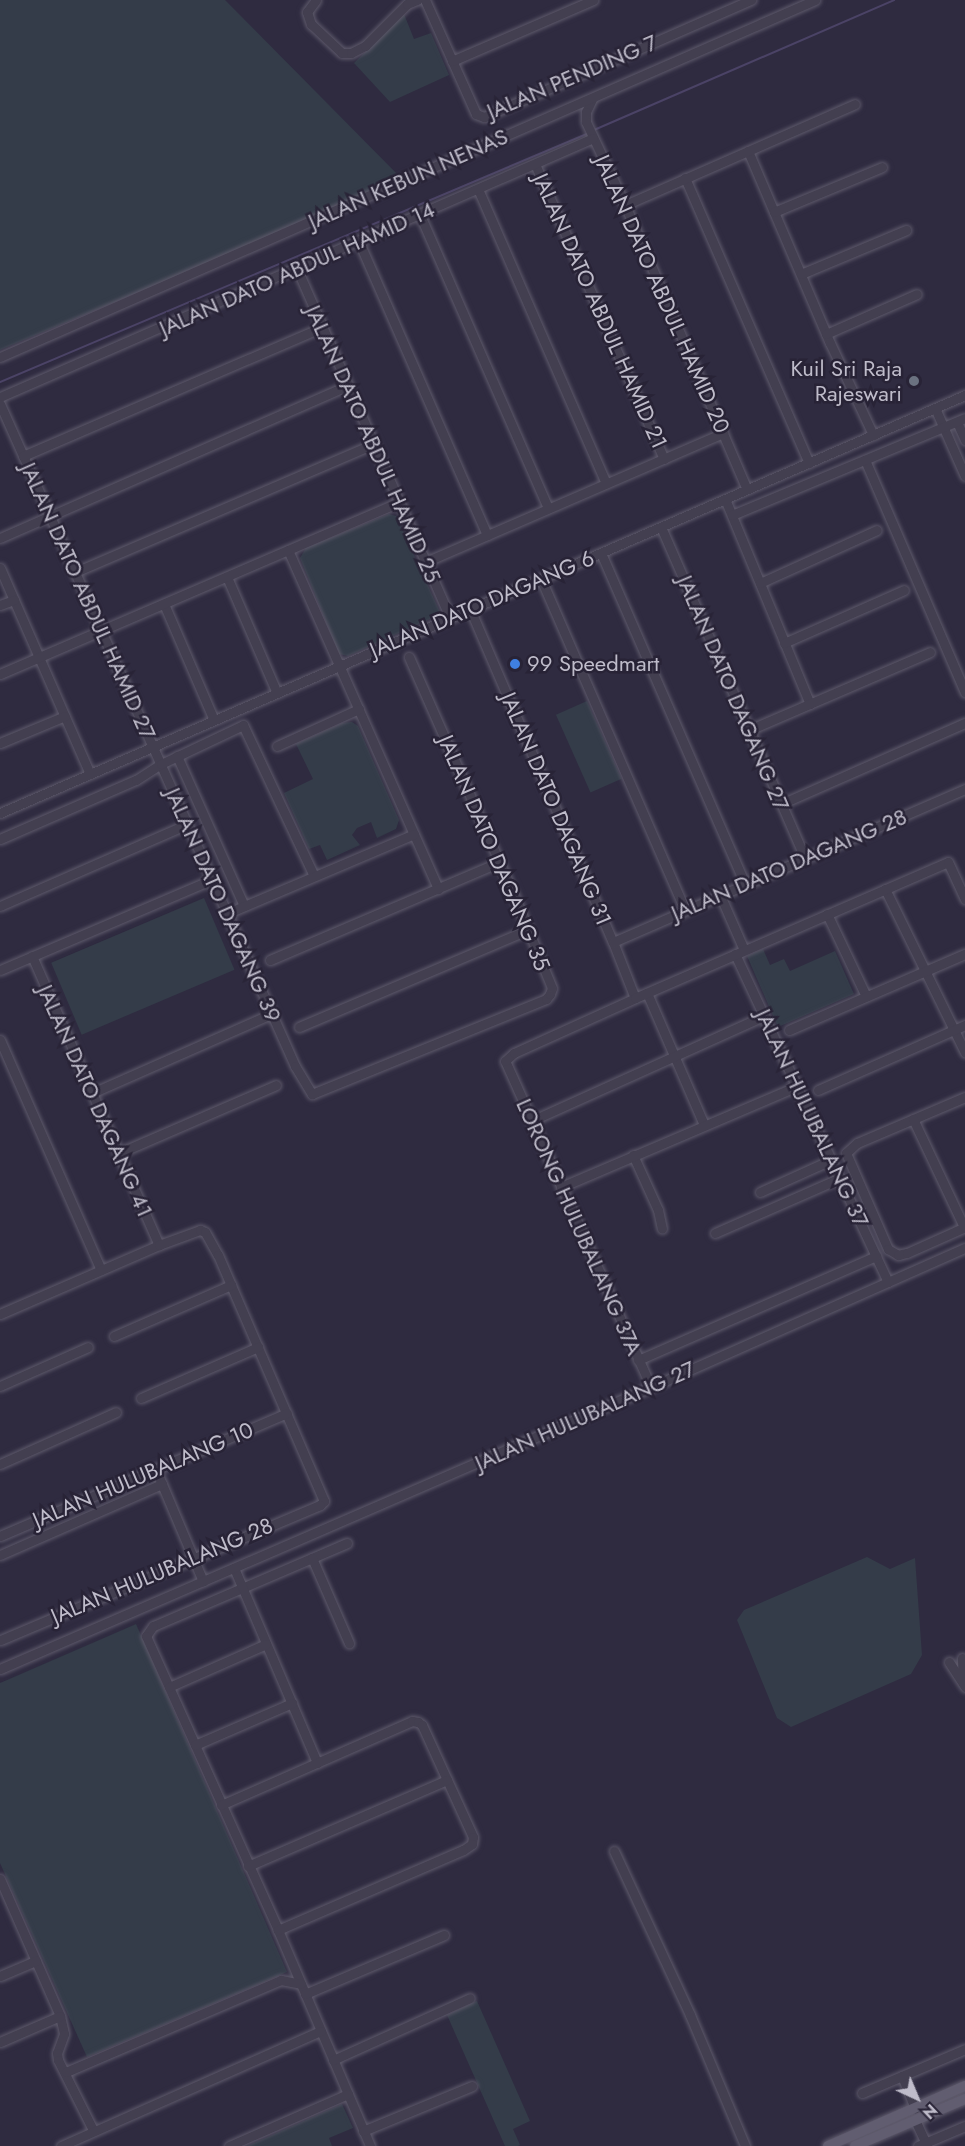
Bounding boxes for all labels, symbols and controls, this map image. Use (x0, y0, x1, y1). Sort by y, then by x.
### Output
street label: JALAN PENDING 7 (483, 29, 661, 125)
street label: JALAN KEBUN NENAS (304, 123, 512, 235)
street label: JALAN DATO ABDUL HAMID 20 (589, 151, 735, 437)
street label: JALAN DATO ABDUL HAMID 21 (527, 169, 673, 453)
street label: JALAN DATO ABDUL HAMID 14 (155, 196, 439, 342)
street label: JALAN DATO ABDUL HAMID 25 (300, 301, 446, 587)
place label: Kuil Sri Raja Rajeswari (790, 355, 902, 406)
marker: Kuil Sri Raja Rajeswari (907, 374, 921, 388)
street label: JALAN DATO ABDUL HAMID 27 (15, 459, 161, 743)
street label: JALAN DATO DAGANG 6 (366, 545, 598, 663)
street label: JALAN DATO DAGANG 27 (671, 572, 795, 814)
place label: 99 Speedmart (527, 651, 659, 677)
marker: 99 Speedmart (508, 657, 522, 671)
street label: JALAN DATO DAGANG 31 (495, 689, 617, 929)
street label: JALAN DATO DAGANG 35 (432, 731, 556, 975)
street label: JALAN DATO DAGANG 39 (159, 784, 287, 1026)
street label: JALAN DATO DAGANG 28 (667, 803, 911, 927)
street label: JALAN DATO DAGANG 41 (32, 981, 158, 1221)
street label: JALAN HULUBALANG 37 (750, 1005, 874, 1231)
street label: LORONG HULUBALANG 37A (510, 1095, 648, 1359)
street label: JALAN HULUBALANG 27 (471, 1356, 699, 1476)
street label: JALAN HULUBALANG 10 (29, 1417, 257, 1533)
street label: JALAN HULUBALANG 28 (47, 1512, 277, 1630)
north arrow (887, 2068, 947, 2128)
text: N (917, 2099, 942, 2124)

